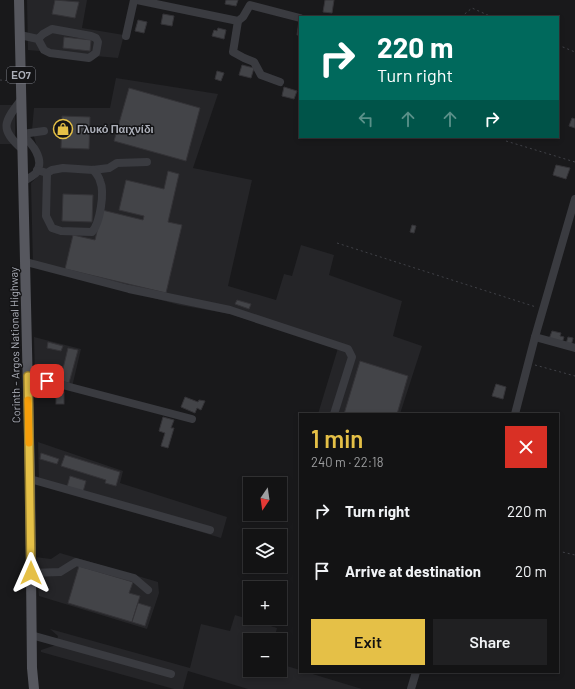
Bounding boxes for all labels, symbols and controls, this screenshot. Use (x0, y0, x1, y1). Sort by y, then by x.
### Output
text: 220 m (377, 30, 453, 64)
icon: right (311, 32, 363, 84)
text: Turn right (377, 64, 453, 86)
road number: ΕΟ7 (7, 67, 35, 83)
icon: left (355, 108, 377, 130)
icon: ahead (397, 108, 419, 130)
icon: ahead (439, 108, 461, 130)
icon: right (481, 108, 503, 130)
shop icon: Γλυκό Παιχνίδι (52, 118, 74, 140)
place label: Γλυκό Παιχνίδι (77, 122, 154, 135)
street label: Corinth - Argos National Highway (7, 267, 22, 423)
pin (30, 364, 64, 398)
icon: arrive (36, 370, 58, 392)
text: 1 min (311, 424, 363, 453)
button: close (505, 426, 547, 468)
text: 240 m · 22:18 (311, 454, 383, 470)
north arrow (243, 477, 287, 521)
map controls (243, 477, 287, 677)
icon: right (311, 500, 333, 522)
text: Turn right (345, 502, 410, 520)
text: 220 m (507, 502, 547, 520)
button: layers (243, 529, 287, 573)
position arrow (10, 552, 52, 594)
icon: arrive (311, 560, 333, 582)
text: Arrive at destination (345, 562, 481, 580)
text: 20 m (515, 562, 547, 580)
button: + (243, 581, 287, 625)
button: Exit (311, 619, 425, 665)
button: Share (433, 619, 547, 665)
button: − (243, 633, 287, 677)

